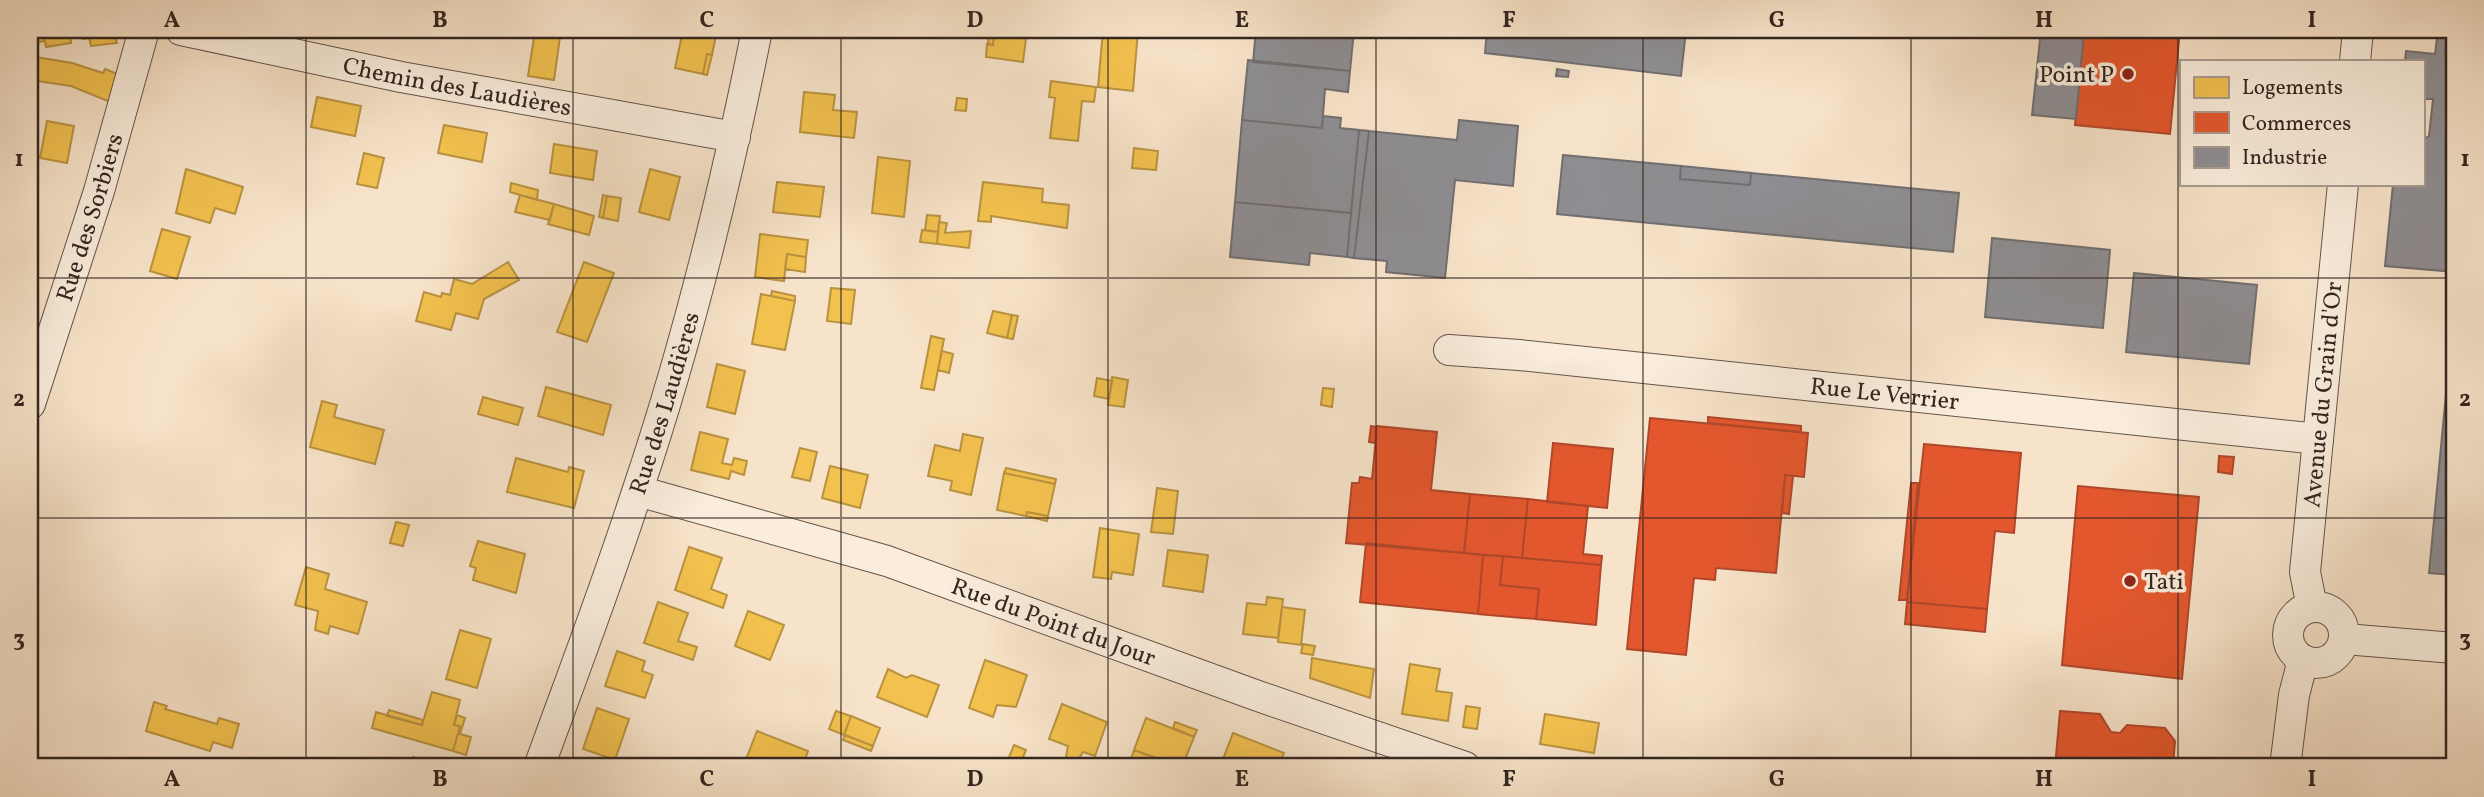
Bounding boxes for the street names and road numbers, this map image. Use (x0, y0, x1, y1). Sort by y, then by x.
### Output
street label: Chemin des Laudières (339, 50, 574, 126)
street label: Rue des Sorbiers (49, 130, 133, 306)
street label: Avenue du Grain d'Or (2296, 280, 2352, 509)
street label: Rue des Laudières (622, 309, 710, 499)
street label: Rue Le Verrier (1808, 371, 1961, 420)
street label: Rue du Point du Jour (946, 571, 1160, 676)

